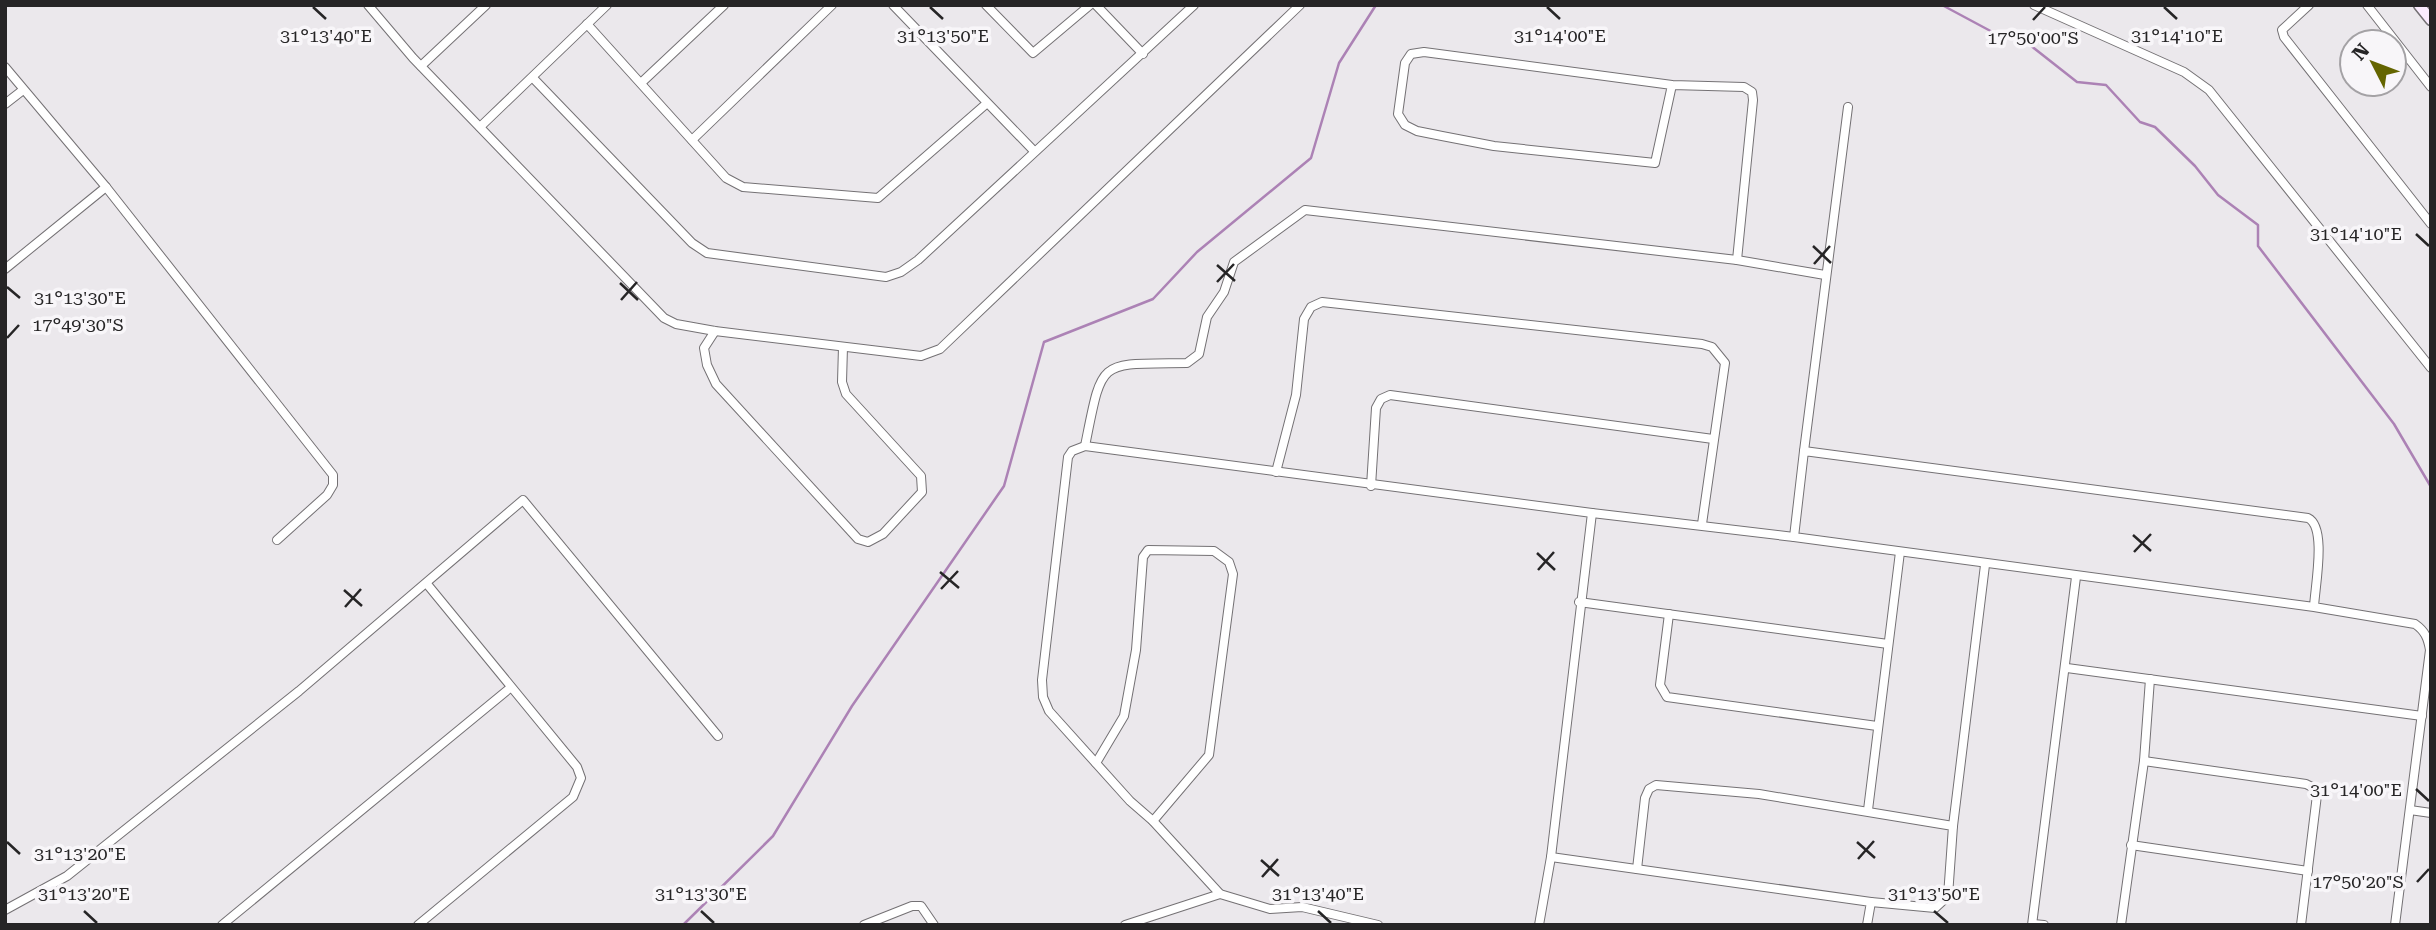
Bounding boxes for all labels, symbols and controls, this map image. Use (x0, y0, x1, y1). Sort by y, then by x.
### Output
text: 31°13'40"E (280, 25, 372, 46)
text: 31°13'50"E (897, 25, 989, 46)
text: 31°14'00"E (1514, 25, 1606, 46)
text: 31°14'10"E (2131, 25, 2223, 46)
text: 17°50'00"S (1987, 27, 2079, 48)
north arrow (2338, 28, 2408, 98)
text: N (2347, 39, 2374, 65)
text: 31°14'10"E (2310, 223, 2402, 244)
text: 31°13'30"E (34, 287, 126, 308)
text: 17°49'30"S (32, 314, 124, 335)
text: 31°14'00"E (2310, 779, 2402, 800)
text: 31°13'20"E (34, 843, 126, 864)
text: 17°50'20"S (2312, 871, 2404, 892)
text: 31°13'20"E (38, 883, 130, 904)
text: 31°13'30"E (655, 883, 747, 904)
text: 31°13'40"E (1272, 883, 1364, 904)
text: 31°13'50"E (1888, 883, 1980, 904)

